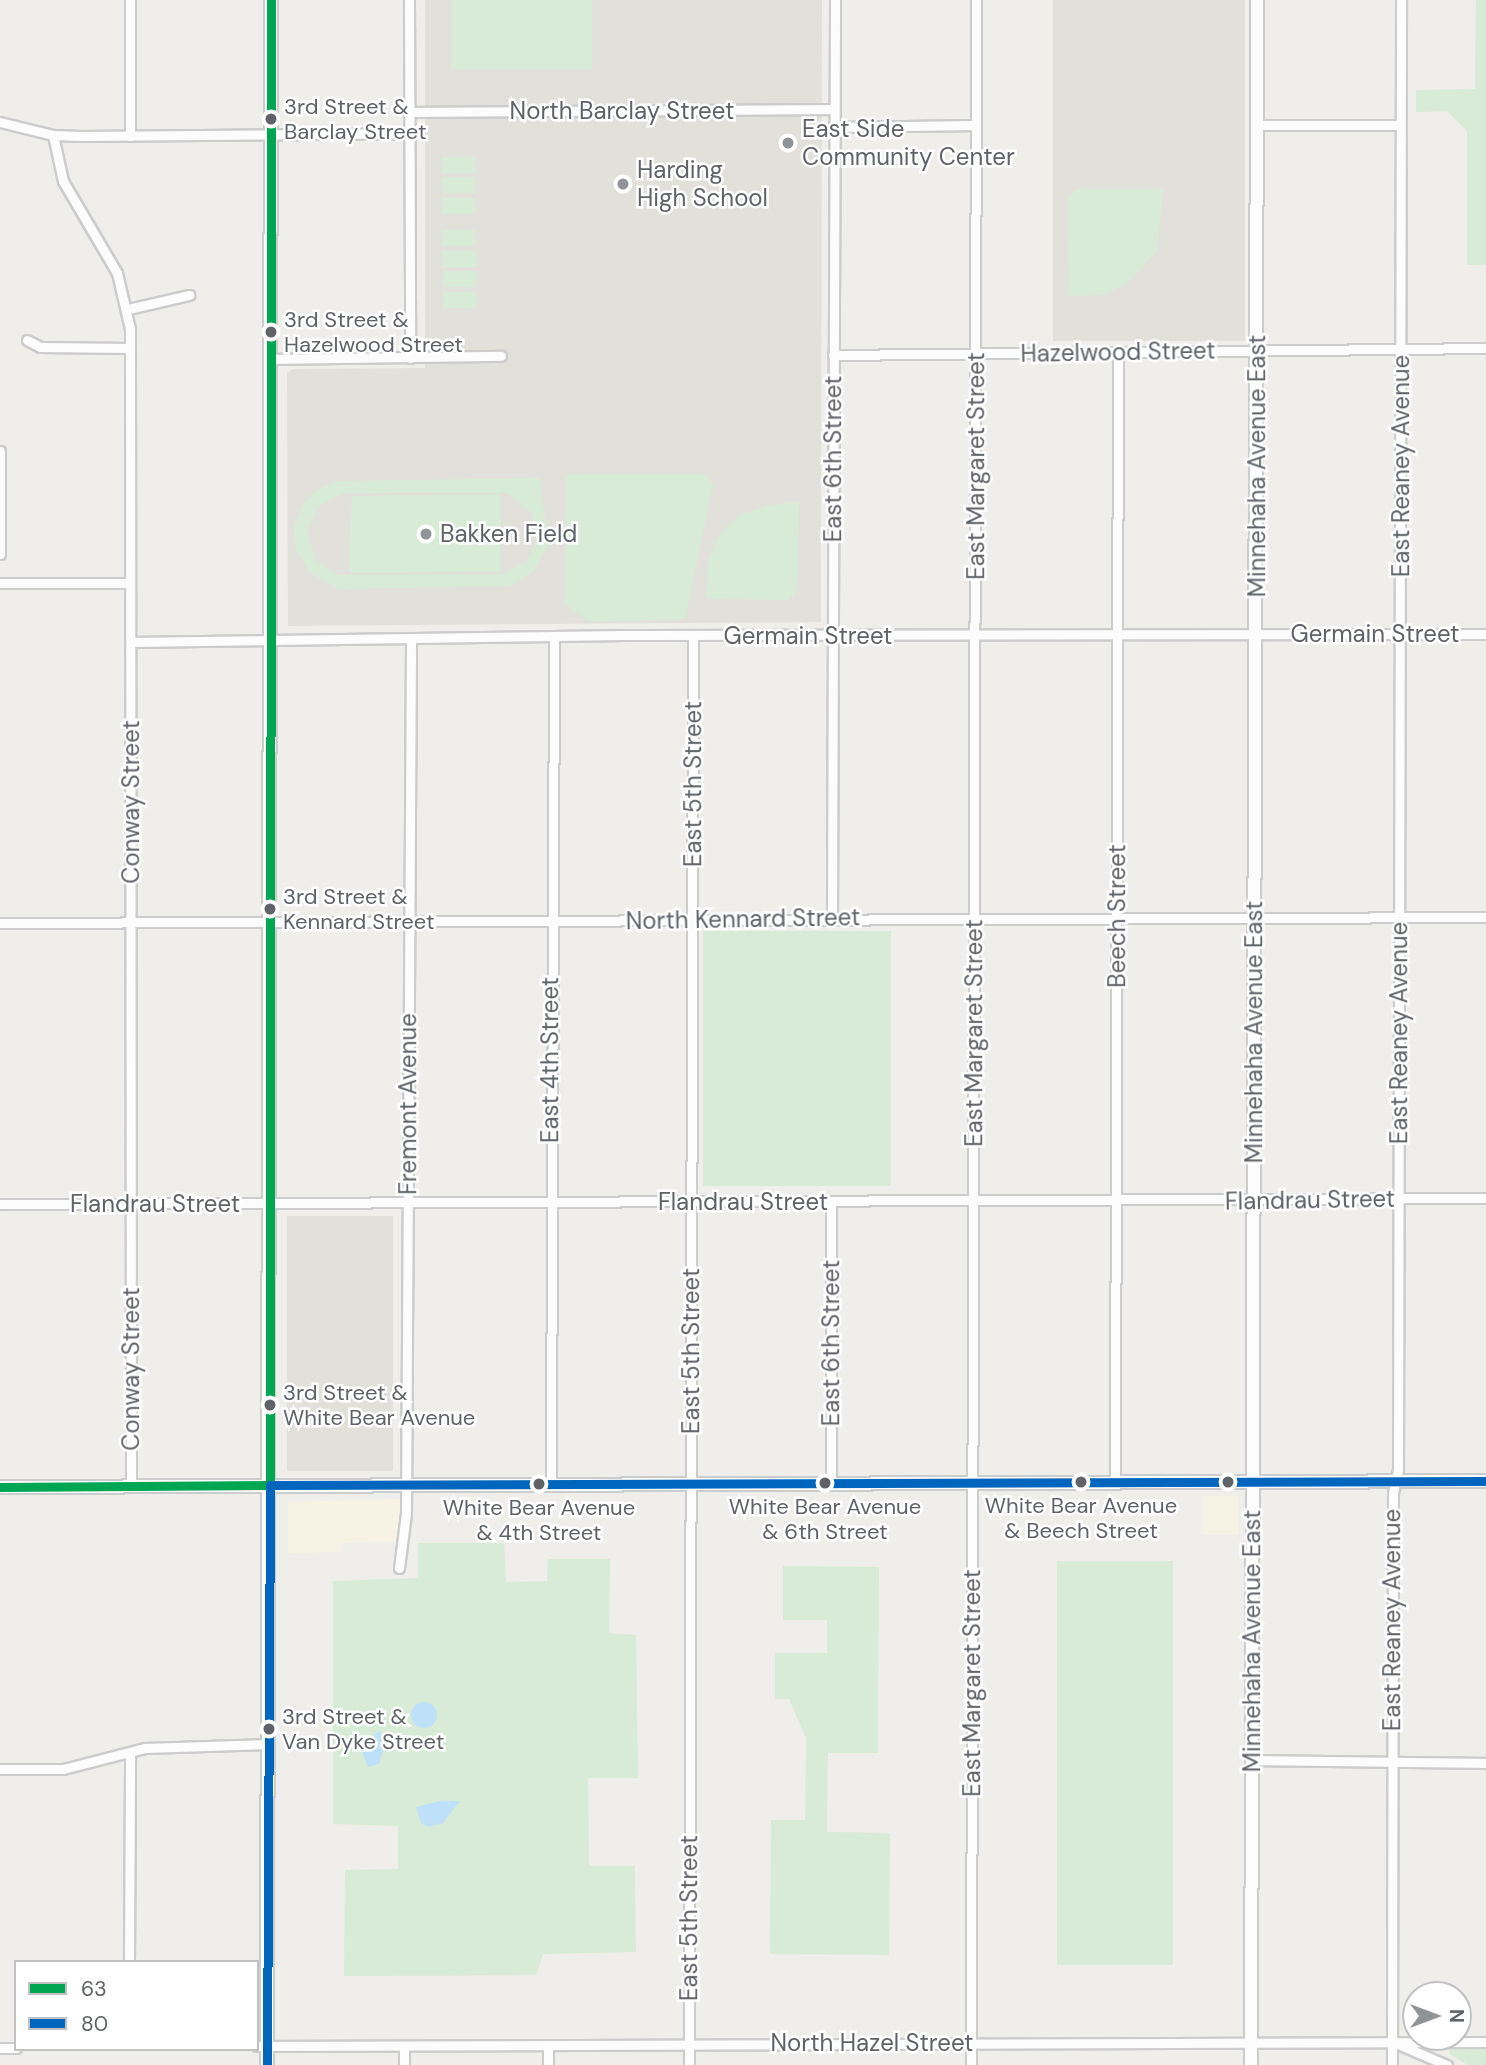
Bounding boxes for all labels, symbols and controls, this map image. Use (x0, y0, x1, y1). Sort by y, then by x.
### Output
place label: 3rd Street & Barclay Street (284, 93, 427, 144)
street label: North Barclay Street (510, 97, 734, 125)
marker: 3rd Street & Barclay Street (264, 112, 278, 126)
place label: East Side Community Center (802, 115, 1015, 171)
marker: East Side Community Center (780, 135, 796, 151)
place label: Harding High School (637, 156, 768, 212)
marker: Harding High School (615, 176, 631, 192)
place label: 3rd Street & Hazelwood Street (284, 306, 463, 358)
marker: 3rd Street & Hazelwood Street (264, 325, 278, 339)
street label: Minnehaha Avenue East (1243, 335, 1271, 597)
street label: Hazelwood Street (1020, 336, 1216, 368)
street label: East Margaret Street (962, 352, 990, 580)
street label: East Reaney Avenue (1387, 355, 1415, 577)
street label: East 6th Street (819, 376, 847, 542)
place label: Bakken Field (440, 520, 577, 548)
marker: Bakken Field (418, 526, 434, 542)
street label: Germain Street (1290, 620, 1460, 648)
street label: Germain Street (723, 622, 893, 650)
street label: East 5th Street (679, 701, 707, 867)
street label: Conway Street (117, 720, 145, 884)
street label: Beech Street (1103, 844, 1131, 988)
place label: 3rd Street & Kennard Street (283, 883, 435, 934)
street label: Minnehaha Avenue East (1240, 901, 1268, 1163)
marker: 3rd Street & Kennard Street (263, 902, 277, 916)
street label: North Kennard Street (625, 903, 861, 935)
street label: East Margaret Street (960, 919, 988, 1147)
street label: East Reaney Avenue (1385, 922, 1413, 1144)
street label: East 4th Street (536, 977, 564, 1143)
street label: Fremont Avenue (394, 1013, 422, 1195)
street label: Flandrau Street (1225, 1184, 1395, 1216)
street label: Flandrau Street (658, 1188, 828, 1216)
street label: Flandrau Street (70, 1190, 240, 1218)
street label: East 6th Street (817, 1260, 845, 1426)
street label: East 5th Street (677, 1268, 705, 1434)
street label: Conway Street (117, 1287, 145, 1451)
place label: 3rd Street & White Bear Avenue (283, 1379, 475, 1430)
marker: 3rd Street & White Bear Avenue (263, 1398, 277, 1412)
marker: White Bear Avenue & Beech Street (1074, 1475, 1088, 1489)
unlabelled marker (1221, 1475, 1235, 1489)
marker: White Bear Avenue & 6th Street (818, 1476, 832, 1490)
marker: White Bear Avenue & 4th Street (532, 1477, 546, 1491)
place label: White Bear Avenue & Beech Street (985, 1492, 1177, 1544)
place label: White Bear Avenue & 6th Street (729, 1493, 921, 1544)
place label: White Bear Avenue & 4th Street (443, 1494, 635, 1546)
street label: East Reaney Avenue (1378, 1509, 1406, 1731)
street label: Minnehaha Avenue East (1238, 1510, 1266, 1772)
street label: East Margaret Street (958, 1569, 986, 1797)
place label: 3rd Street & Van Dyke Street (282, 1703, 444, 1754)
marker: 3rd Street & Van Dyke Street (262, 1722, 276, 1736)
street label: East 5th Street (675, 1835, 703, 2001)
legend (14, 1960, 259, 2051)
text: 63 (81, 1975, 107, 2003)
north arrow (1402, 1981, 1472, 2051)
text: N (1444, 2009, 1469, 2023)
text: 80 (81, 2010, 108, 2038)
street label: North Hazel Street (770, 2029, 974, 2057)

